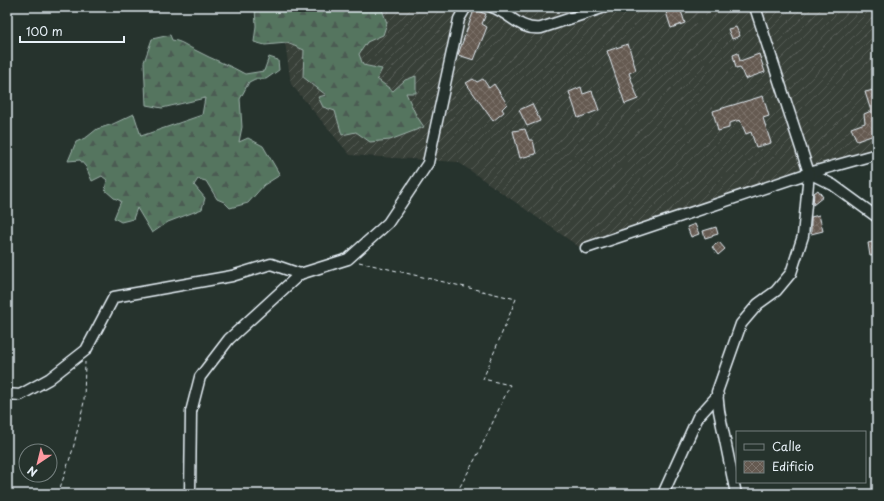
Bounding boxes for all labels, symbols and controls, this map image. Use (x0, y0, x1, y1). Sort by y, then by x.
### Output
scale bar (20, 18, 124, 44)
text: 100 m (26, 22, 63, 40)
legend (736, 431, 866, 483)
text: Calle (772, 437, 802, 455)
north arrow (18, 443, 58, 483)
text: Edificio (772, 457, 814, 475)
text: N (23, 462, 40, 481)

